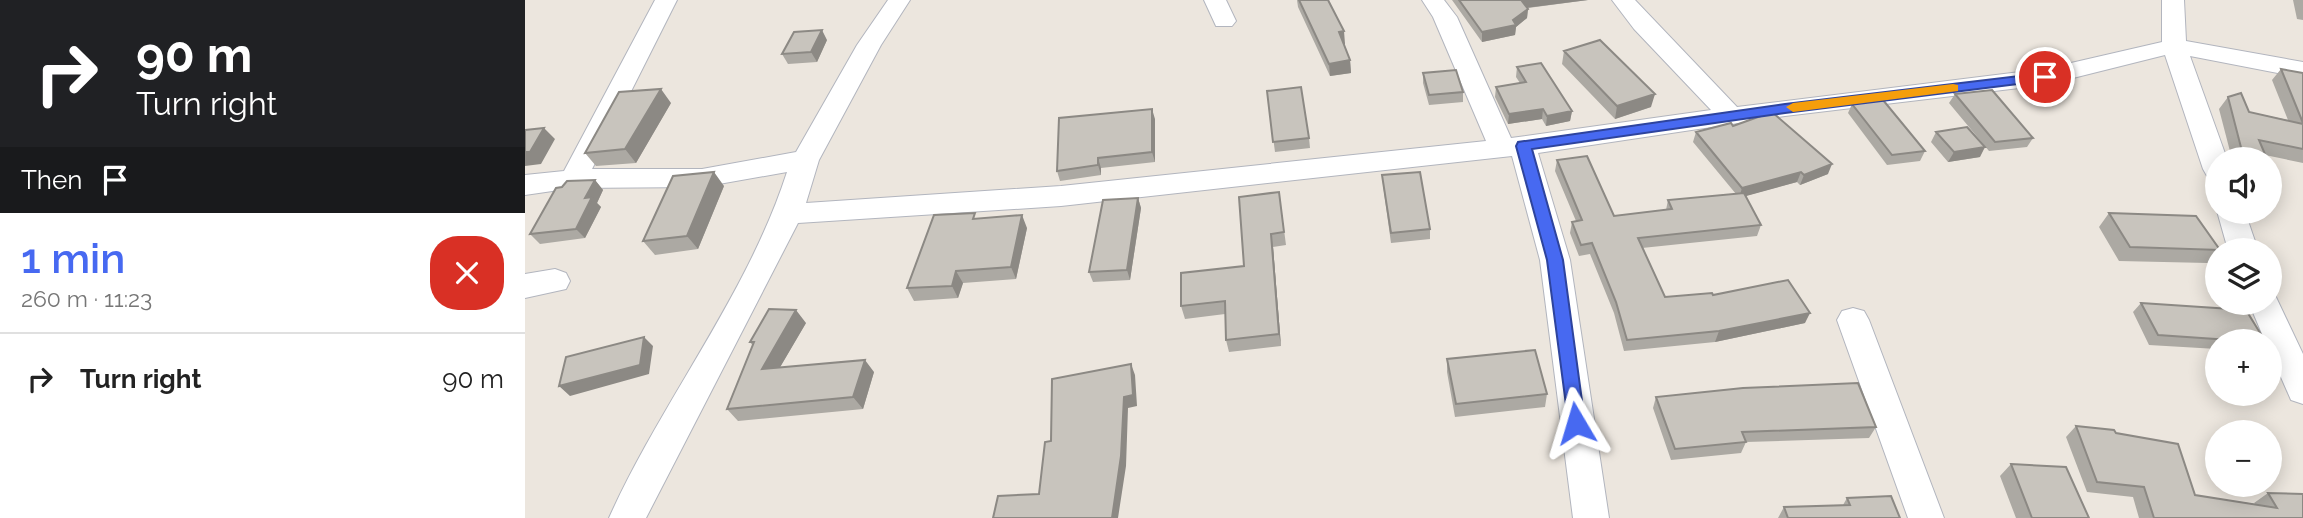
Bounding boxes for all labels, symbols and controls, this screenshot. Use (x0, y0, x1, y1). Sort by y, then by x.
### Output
text: 90 m (136, 26, 252, 83)
icon: right (21, 28, 112, 119)
pin (2015, 47, 2075, 107)
icon: arrive (2026, 58, 2064, 96)
text: Turn right (136, 85, 277, 122)
map controls (2205, 147, 2282, 497)
button: sound (2205, 147, 2282, 224)
icon: arrive (96, 161, 134, 199)
text: Then (21, 165, 82, 195)
text: 1 min (21, 234, 125, 283)
button: close (430, 236, 504, 310)
button: layers (2205, 238, 2282, 315)
text: 260 m · 11:23 (21, 285, 152, 312)
button: + (2205, 329, 2282, 406)
icon: right (21, 360, 59, 398)
text: Turn right (80, 364, 201, 394)
text: 90 m (442, 364, 504, 394)
position arrow (1539, 386, 1613, 460)
button: − (2205, 420, 2282, 497)

